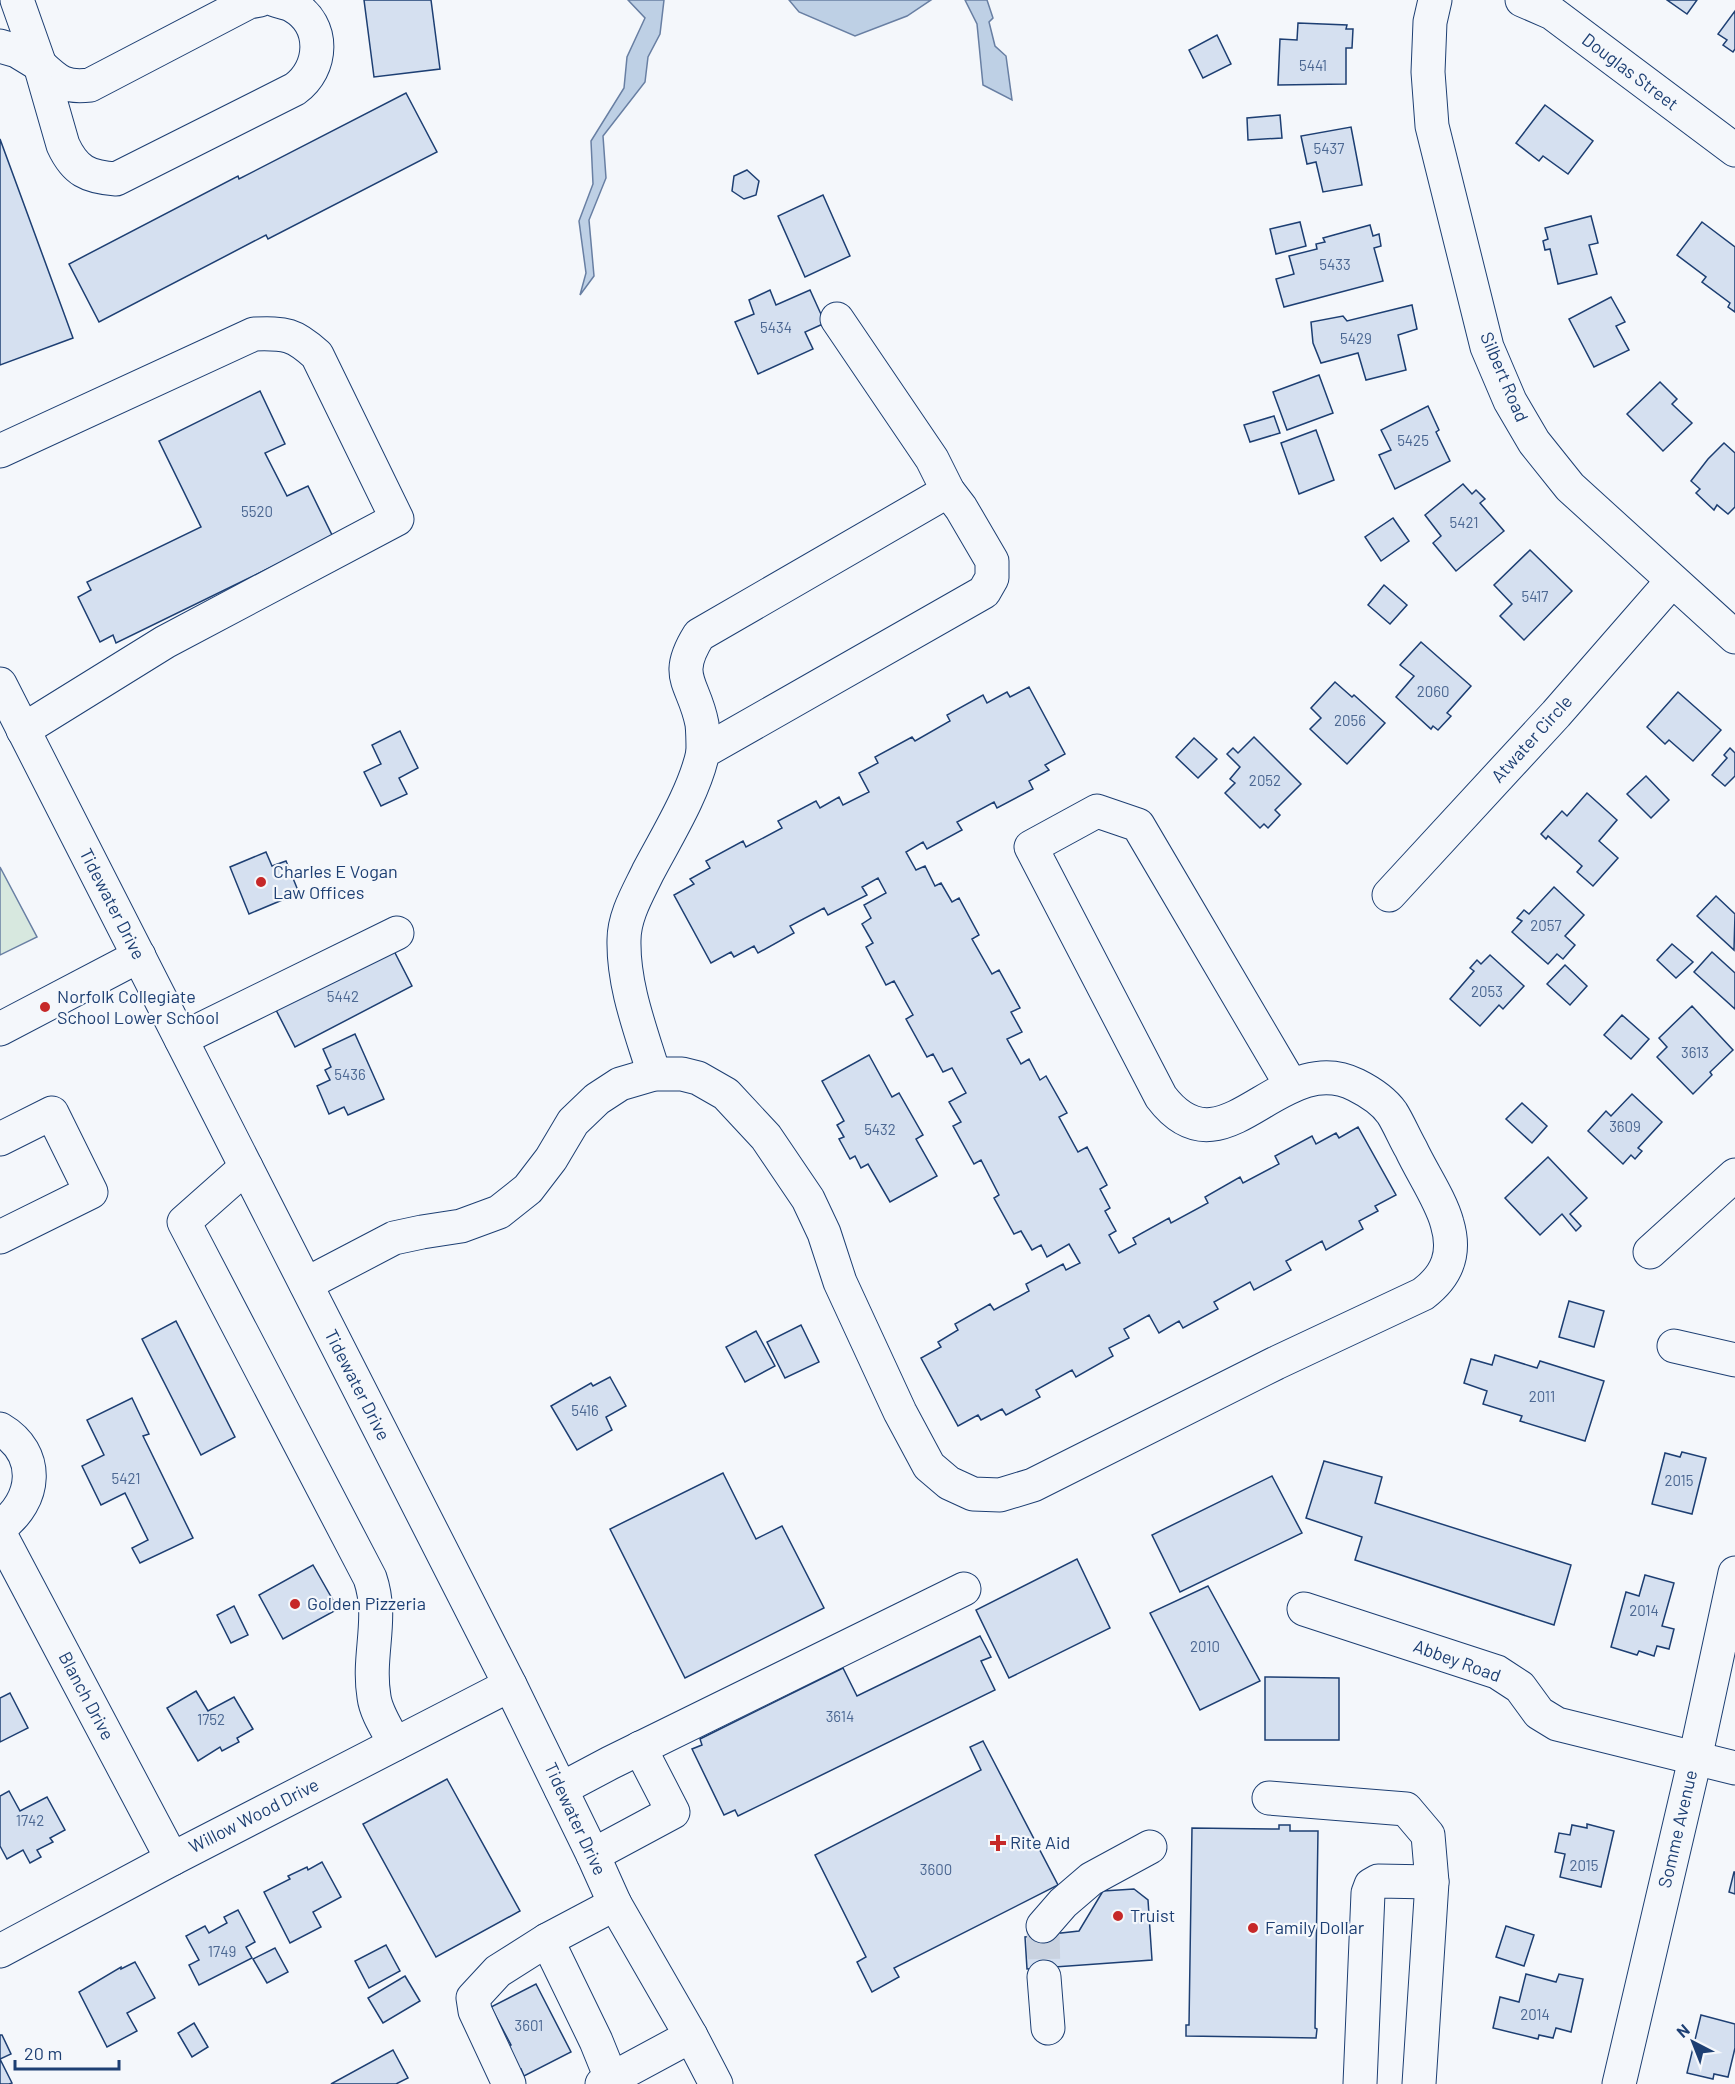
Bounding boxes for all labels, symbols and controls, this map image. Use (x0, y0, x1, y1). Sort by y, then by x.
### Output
street label: Douglas Street (1578, 28, 1683, 115)
house number: 5441 (1299, 56, 1327, 74)
house number: 5437 (1314, 139, 1344, 157)
house number: 5433 (1319, 255, 1351, 273)
house number: 5434 (760, 318, 792, 336)
street label: Silbert Road (1476, 328, 1534, 425)
house number: 5429 (1340, 329, 1372, 347)
house number: 5425 (1397, 431, 1429, 449)
house number: 5520 (241, 502, 273, 520)
house number: 5421 (1449, 513, 1479, 531)
house number: 5417 (1522, 587, 1548, 605)
house number: 2060 (1417, 682, 1449, 700)
street label: Atwater Circle (1486, 690, 1576, 787)
house number: 2056 (1334, 711, 1366, 729)
house number: 2052 (1249, 771, 1281, 789)
street label: Tidewater Drive (75, 844, 150, 963)
place label: Charles E Vogan Law Offices (273, 860, 398, 903)
marker: Charles E Vogan Law Offices (254, 875, 268, 889)
house number: 2057 (1530, 916, 1562, 934)
house number: 2053 (1471, 982, 1503, 1000)
place label: Norfolk Collegiate School Lower School (57, 985, 219, 1028)
house number: 5442 (327, 987, 359, 1005)
marker: Norfolk Collegiate School Lower School (38, 1000, 52, 1014)
house number: 3613 (1681, 1043, 1709, 1061)
house number: 5436 (334, 1065, 366, 1083)
house number: 3609 (1609, 1117, 1641, 1135)
house number: 5432 (864, 1120, 896, 1138)
street label: Tidewater Drive (320, 1325, 395, 1444)
house number: 2011 (1529, 1387, 1555, 1405)
house number: 5416 (571, 1401, 599, 1419)
house number: 5421 (111, 1469, 141, 1487)
house number: 2015 (1664, 1471, 1694, 1489)
place label: Golden Pizzeria (307, 1592, 426, 1614)
marker: Golden Pizzeria (288, 1597, 302, 1611)
house number: 2014 (1629, 1601, 1659, 1619)
street label: Abbey Road (1411, 1634, 1504, 1686)
house number: 2010 (1190, 1637, 1220, 1655)
street label: Blanch Drive (54, 1648, 119, 1744)
house number: 3614 (826, 1707, 854, 1725)
house number: 1752 (197, 1710, 225, 1728)
street label: Tidewater Drive (540, 1759, 612, 1878)
street label: Somme Avenue (1653, 1768, 1701, 1890)
street label: Willow Wood Drive (185, 1773, 322, 1857)
house number: 1742 (16, 1811, 44, 1829)
place label: Rite Aid (1010, 1831, 1070, 1853)
marker: Rite Aid (991, 1836, 1005, 1850)
house number: 2015 (1569, 1856, 1599, 1874)
house number: 3600 (920, 1860, 952, 1878)
place label: Truist (1130, 1904, 1175, 1926)
marker: Truist (1111, 1909, 1125, 1923)
place label: Family Dollar (1265, 1916, 1365, 1938)
marker: Family Dollar (1246, 1921, 1260, 1935)
house number: 1749 (208, 1942, 236, 1960)
house number: 2014 (1520, 2005, 1550, 2023)
north arrow (1663, 2012, 1723, 2072)
house number: 3601 (515, 2016, 543, 2034)
text: N (1672, 2020, 1693, 2041)
scale bar (15, 2033, 118, 2071)
text: 20 m (24, 2042, 62, 2064)

